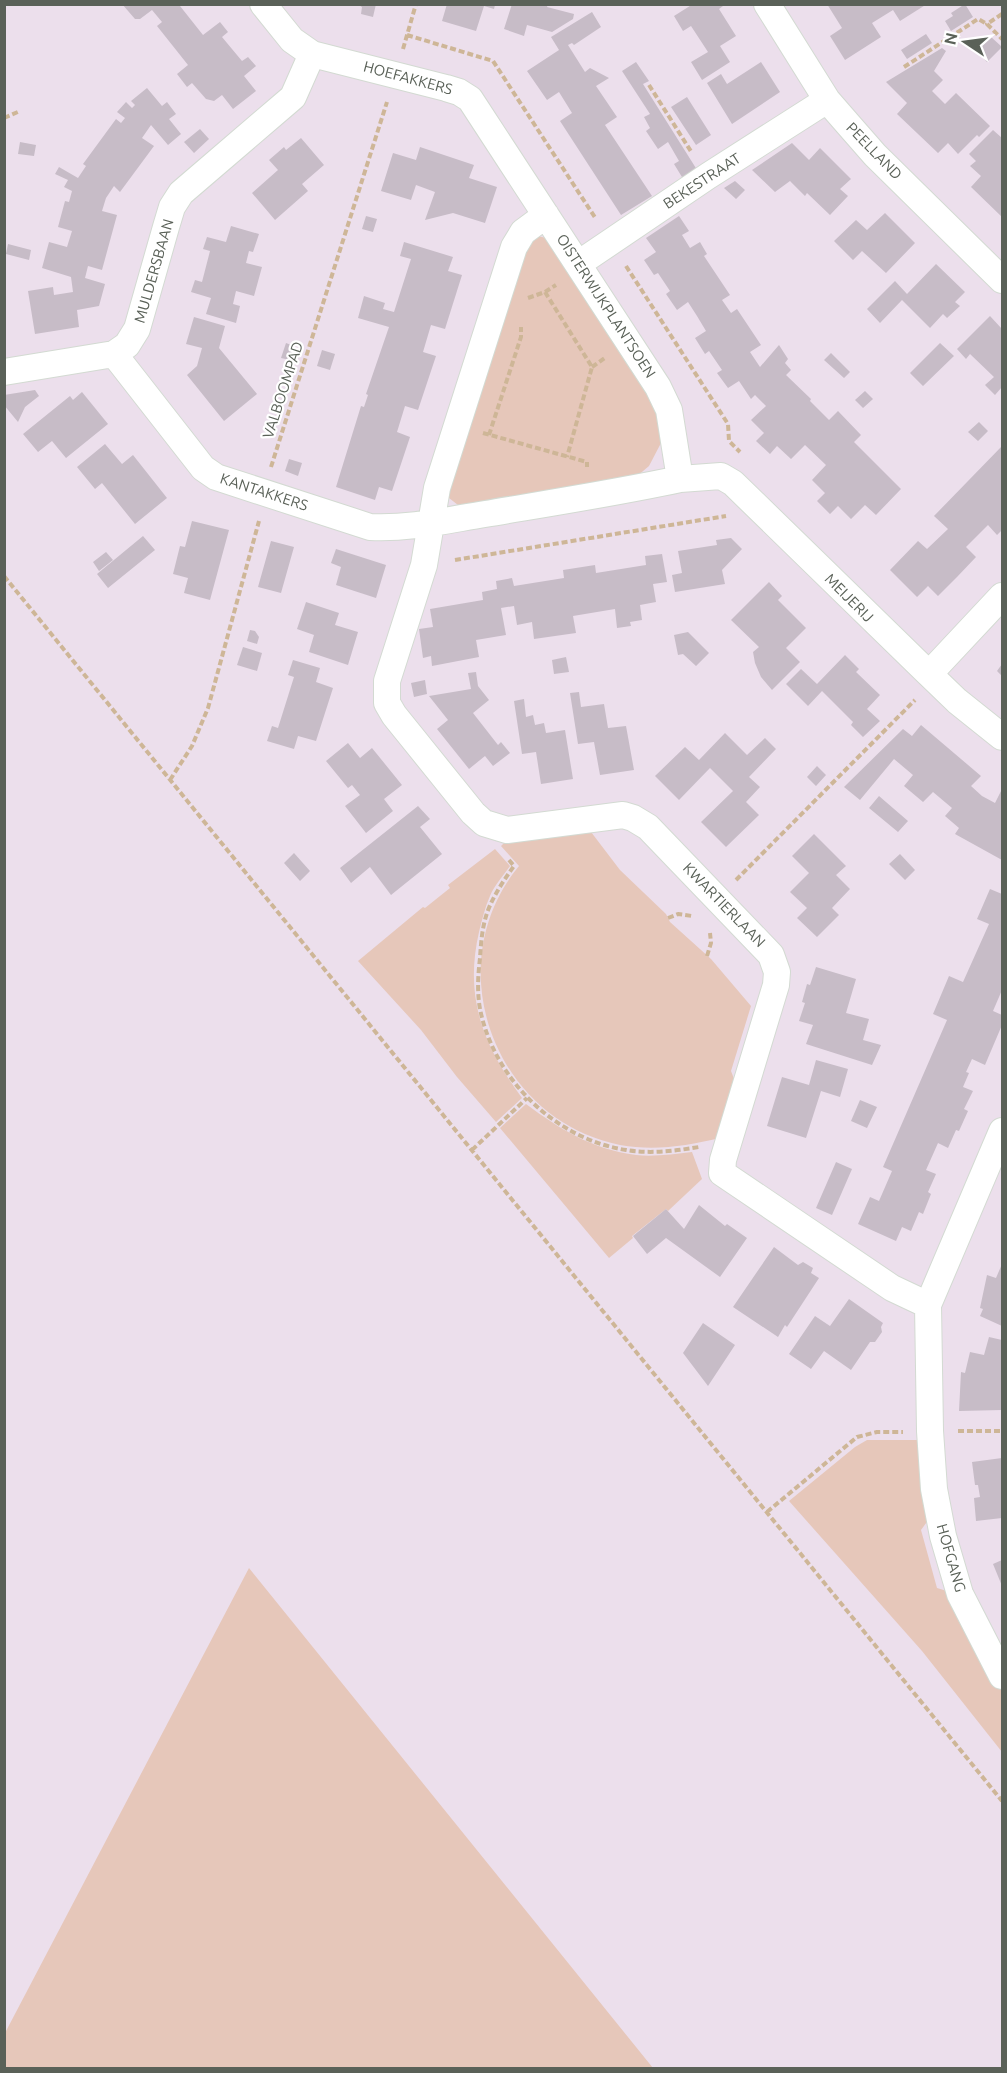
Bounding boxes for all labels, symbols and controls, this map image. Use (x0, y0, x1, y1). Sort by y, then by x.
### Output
north arrow (935, 12, 995, 72)
text: N (940, 31, 960, 46)
street label: HOEFAKKERS (362, 57, 455, 98)
street label: PEELLAND (843, 119, 906, 183)
street label: BEKESTRAAT (660, 149, 744, 212)
street label: MULDERSBAAN (131, 217, 176, 325)
street label: OISTERWIJKPLANTSOEN (554, 231, 659, 381)
street label: VALBOOMPAD (259, 339, 306, 440)
street label: KANTAKKERS (218, 469, 310, 514)
street label: MEIJERIJ (822, 570, 877, 625)
street label: KWARTIERLAAN (680, 859, 769, 950)
street label: HOFGANG (934, 1522, 969, 1594)

